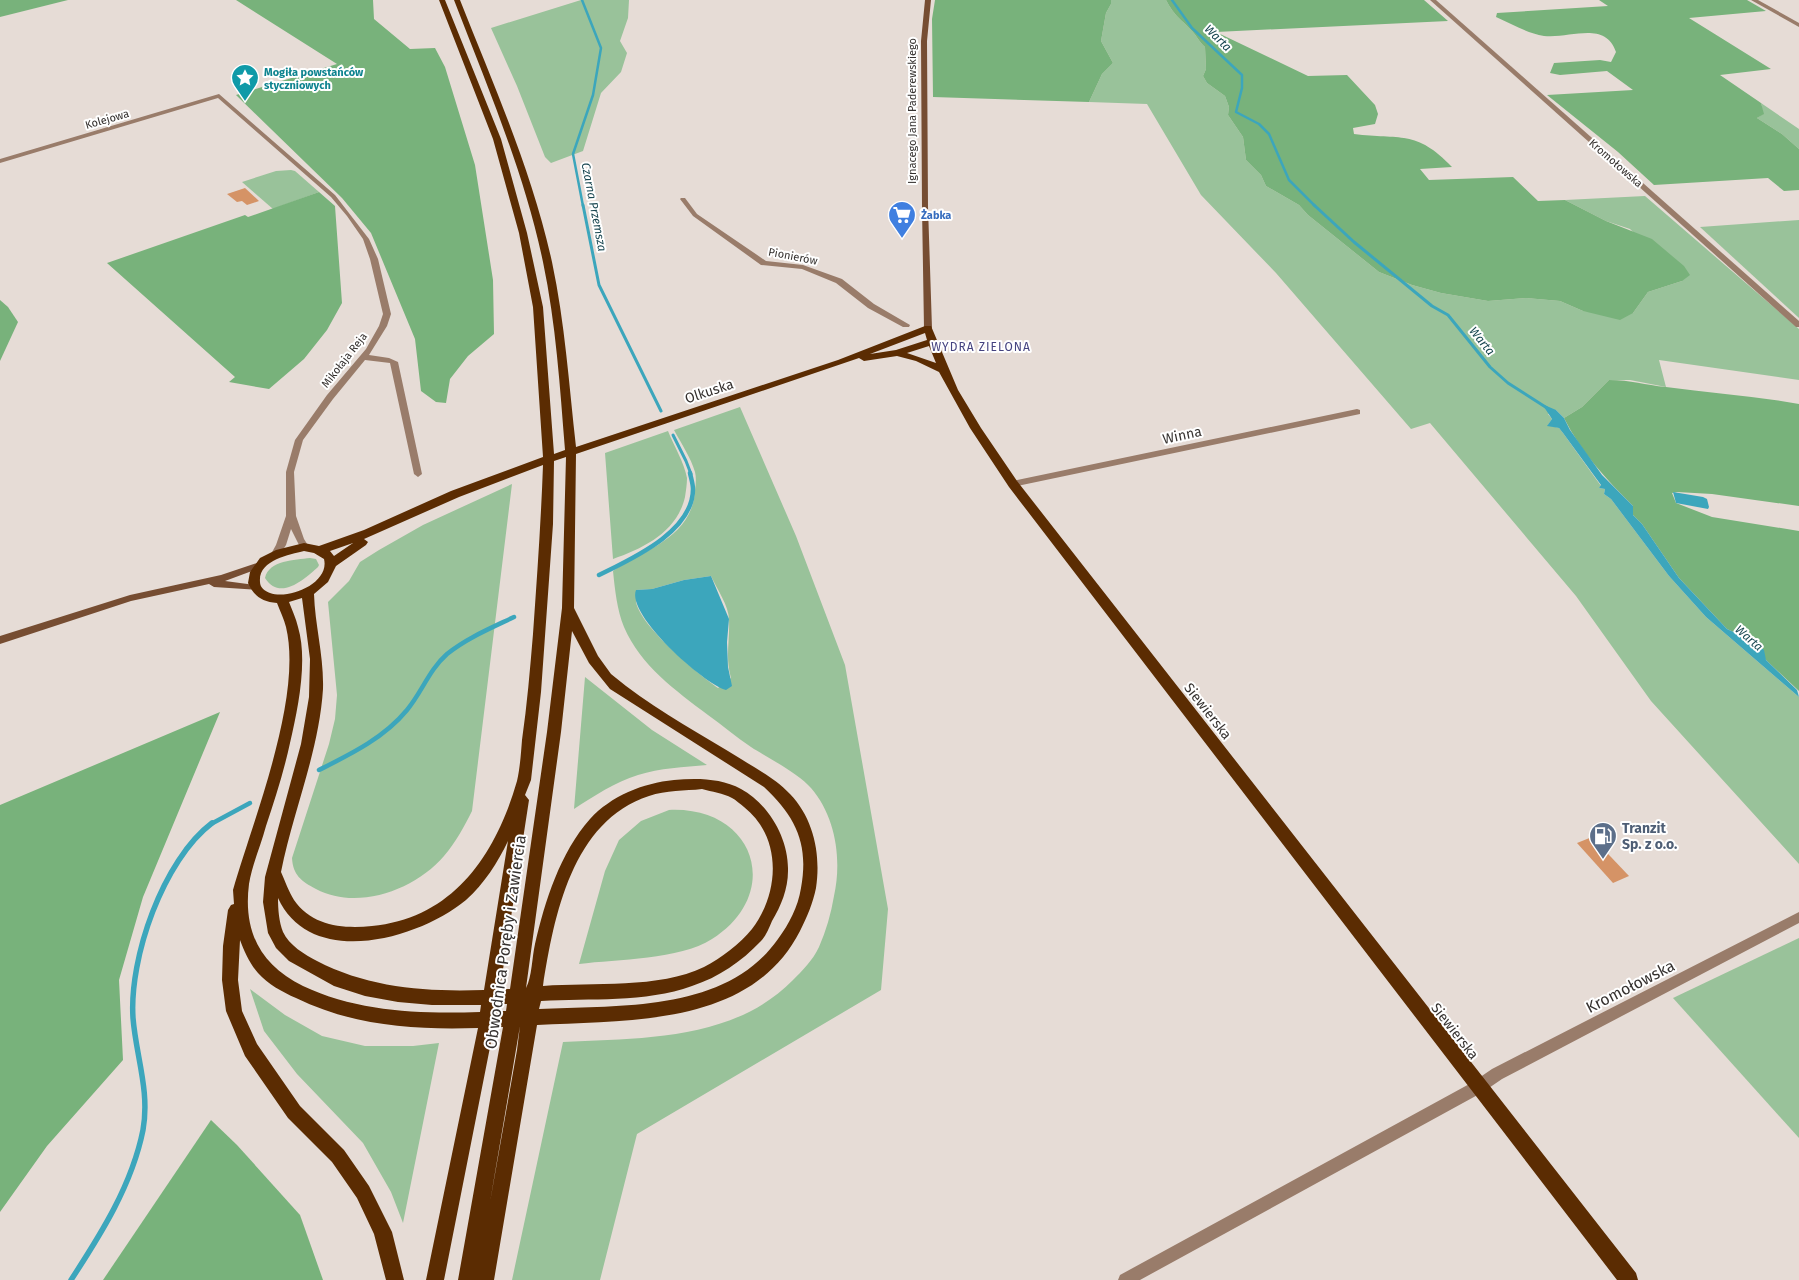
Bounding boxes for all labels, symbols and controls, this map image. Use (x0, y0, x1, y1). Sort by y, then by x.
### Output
water label: Warta (1202, 22, 1234, 54)
street label: Ignacego Jana Paderewskiego (906, 38, 919, 184)
place icon: Mogiła powstańców styczniowych (230, 63, 260, 102)
place label: Mogiła powstańców styczniowych (264, 66, 364, 92)
street label: Kolejowa (84, 107, 131, 132)
street label: Kromołowska (1586, 137, 1645, 190)
water label: Czarna Przemsza (579, 161, 609, 253)
supermarket icon: Żabka (887, 200, 917, 239)
place label: Żabka (921, 209, 951, 222)
street label: Pionierów (767, 245, 819, 268)
water label: Warta (1467, 324, 1498, 358)
street label: Mikołaja Reja (319, 330, 370, 390)
district label: WYDRA ZIELONA (931, 340, 1031, 354)
street label: Olkuska (683, 376, 736, 407)
street label: Winna (1161, 423, 1203, 448)
water label: Warta (1732, 622, 1766, 654)
street label: Siewierska (1180, 680, 1235, 743)
place label: Tranzit Sp. z o.o. (1622, 820, 1677, 853)
fuel station icon: Tranzit Sp. z o.o. (1588, 821, 1618, 860)
street label: Obwodnica Poręby i Zawiercia (481, 834, 530, 1050)
street label: Kromołowska (1583, 956, 1678, 1017)
street label: Siewierska (1427, 1000, 1482, 1063)

